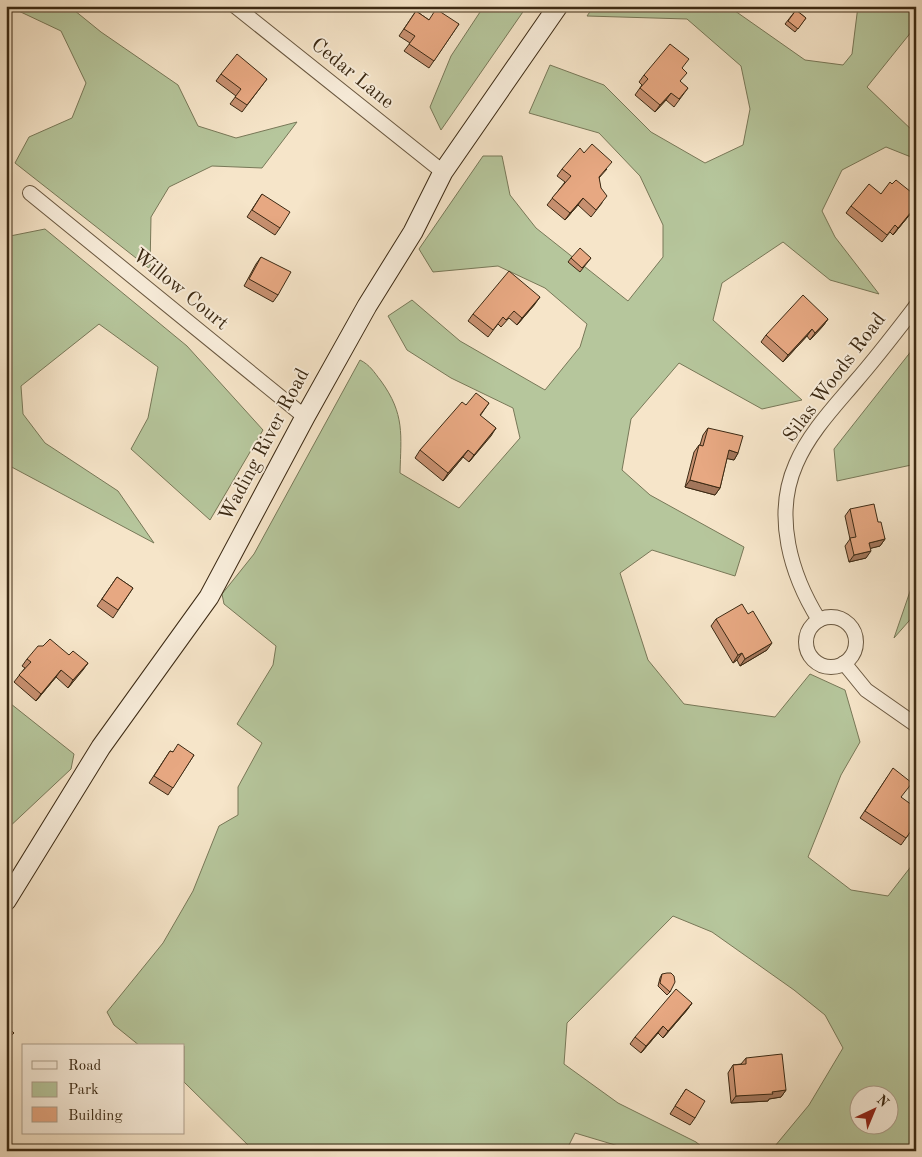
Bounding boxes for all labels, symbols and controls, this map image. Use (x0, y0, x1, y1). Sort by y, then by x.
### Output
street label: Cedar Lane (307, 35, 397, 113)
street label: Willow Court (128, 246, 232, 334)
street label: Silas Woods Road (780, 310, 890, 446)
street label: Wading River Road (216, 365, 314, 525)
legend (22, 1044, 185, 1134)
text: Road (68, 1059, 102, 1074)
text: Park (68, 1083, 99, 1098)
north arrow (850, 1084, 900, 1134)
text: N (874, 1093, 891, 1110)
text: Building (68, 1109, 123, 1124)

